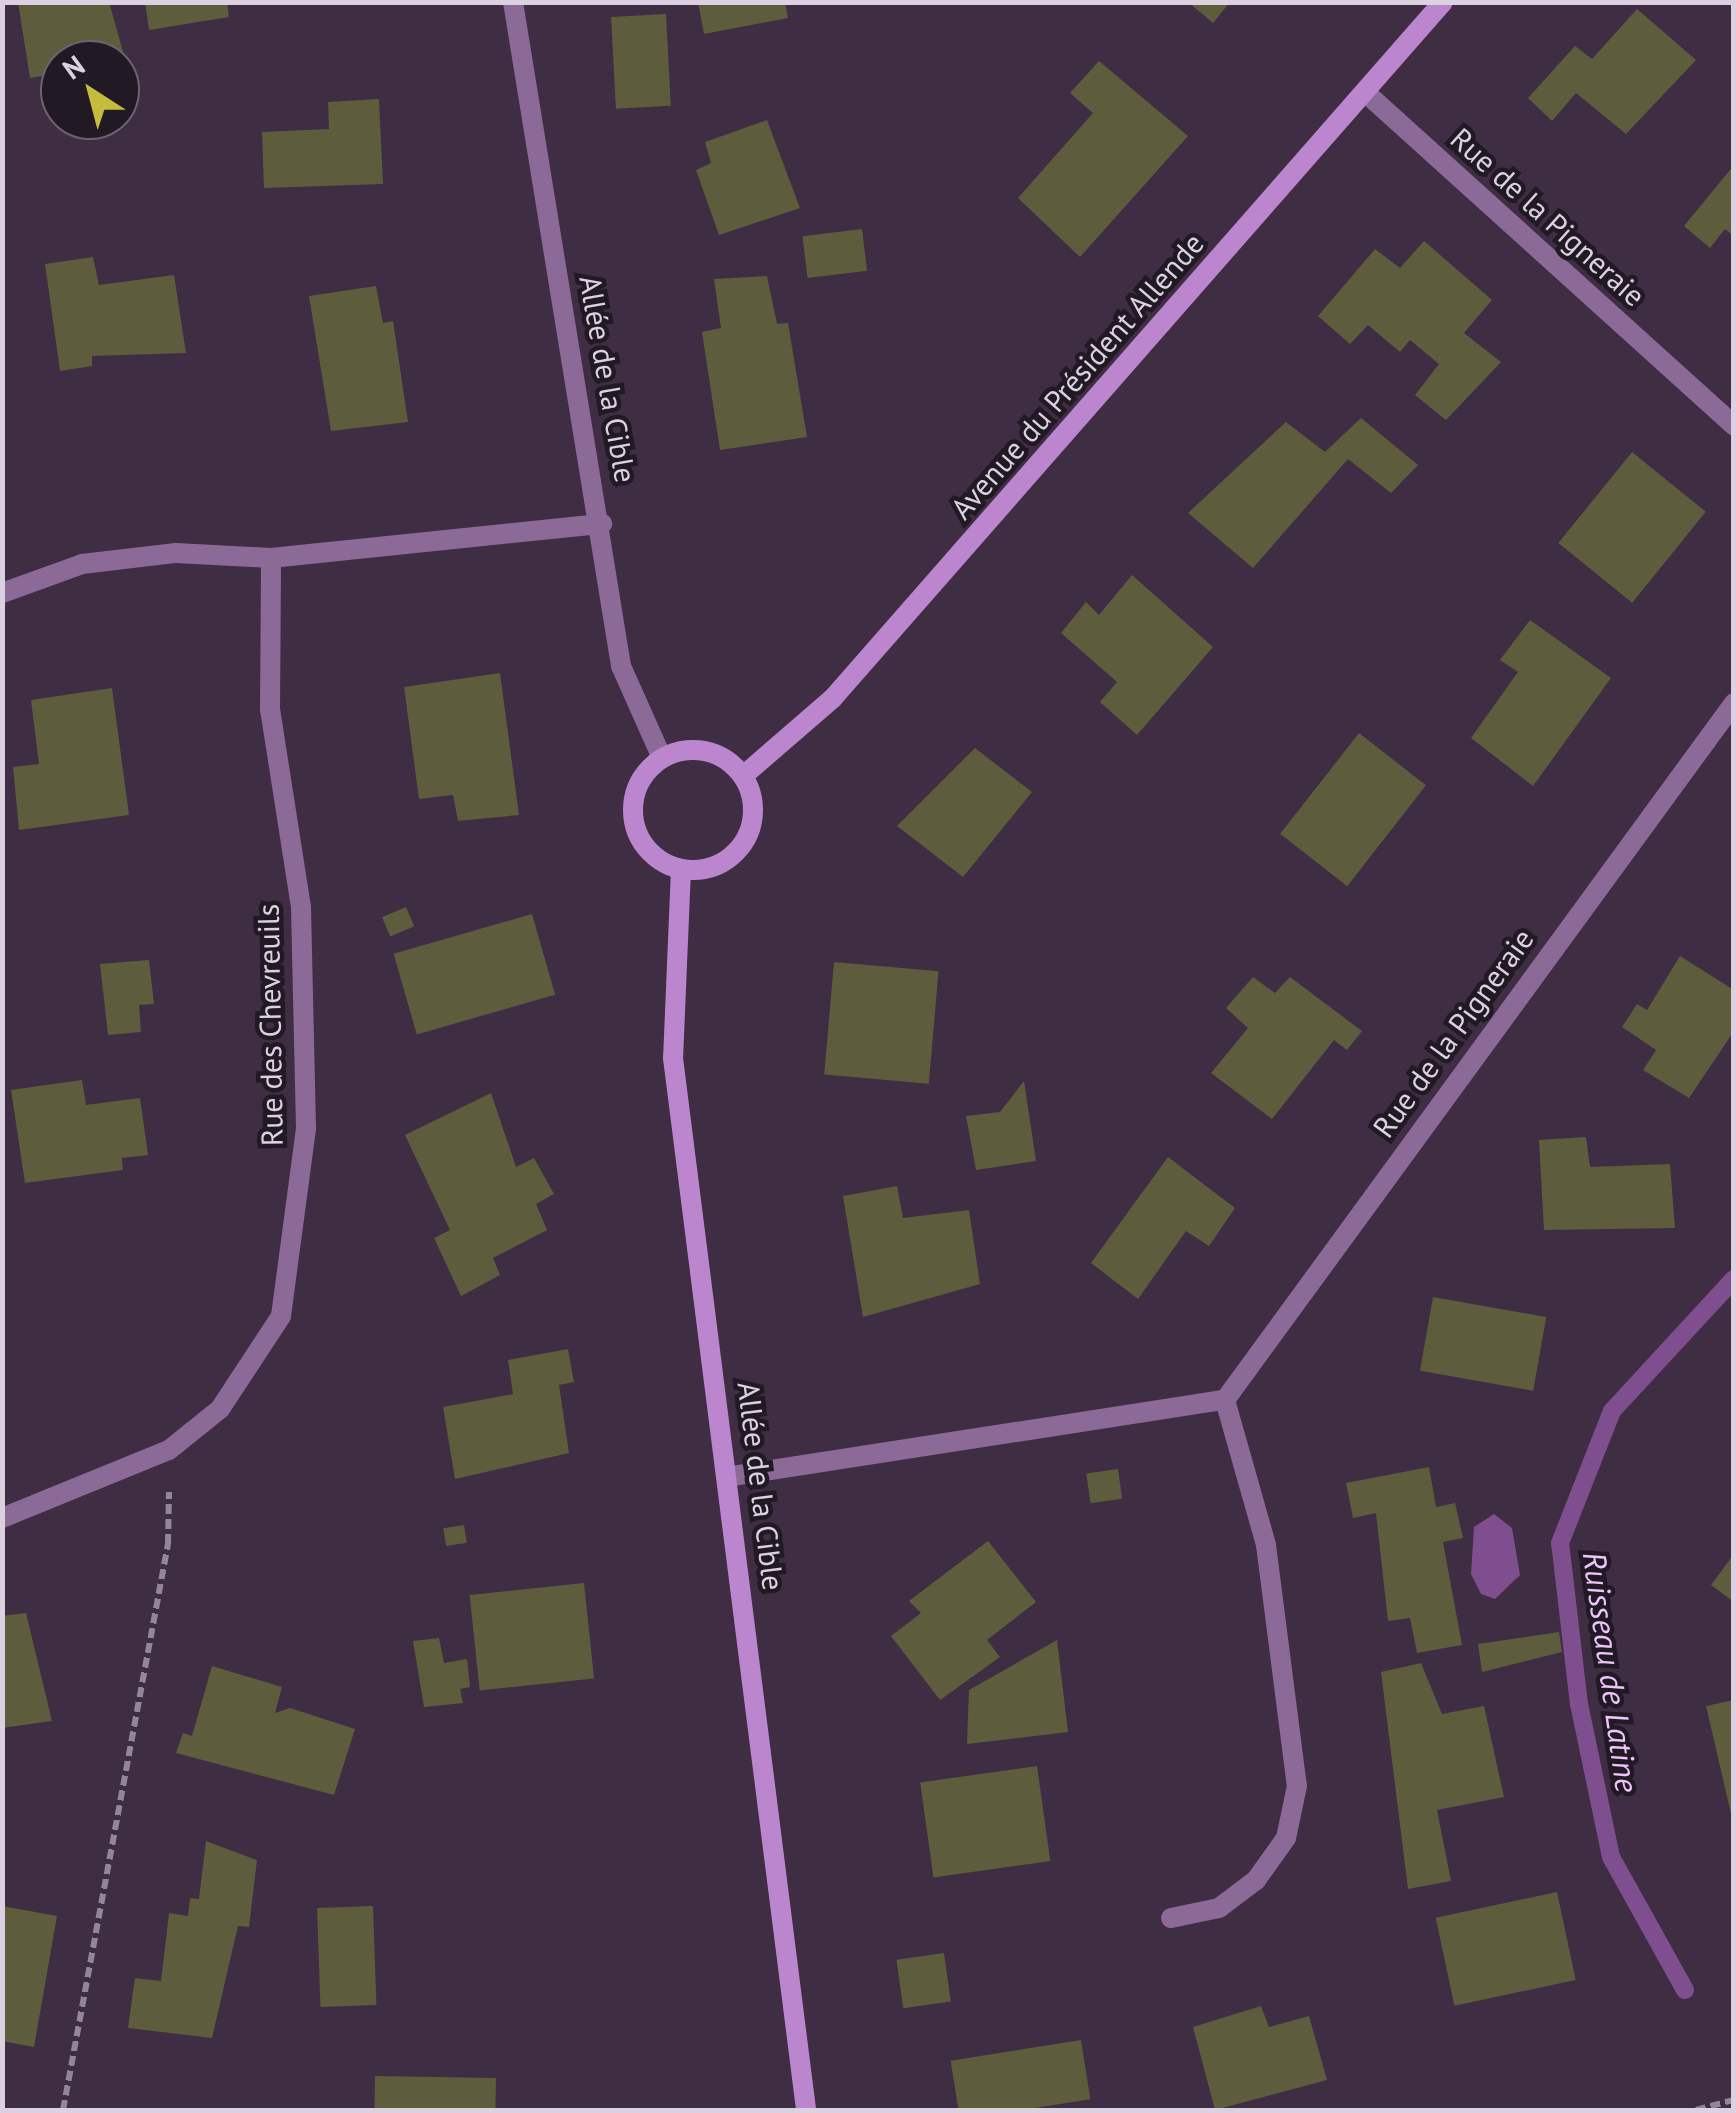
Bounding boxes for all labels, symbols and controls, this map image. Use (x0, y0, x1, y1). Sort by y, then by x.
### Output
north arrow (40, 40, 140, 140)
text: N (55, 47, 92, 87)
street label: Rue de la Pigneraie (1443, 120, 1653, 314)
street label: Avenue du Président Allende (943, 225, 1211, 527)
street label: Allée de la Cible (572, 273, 644, 485)
street label: Rue des Chevreuils (250, 903, 290, 1147)
street label: Rue de la Pigneraie (1365, 922, 1541, 1144)
street label: Allée de la Cible (730, 1380, 792, 1592)
water label: Ruisseau de Latine (1575, 1549, 1647, 1795)

